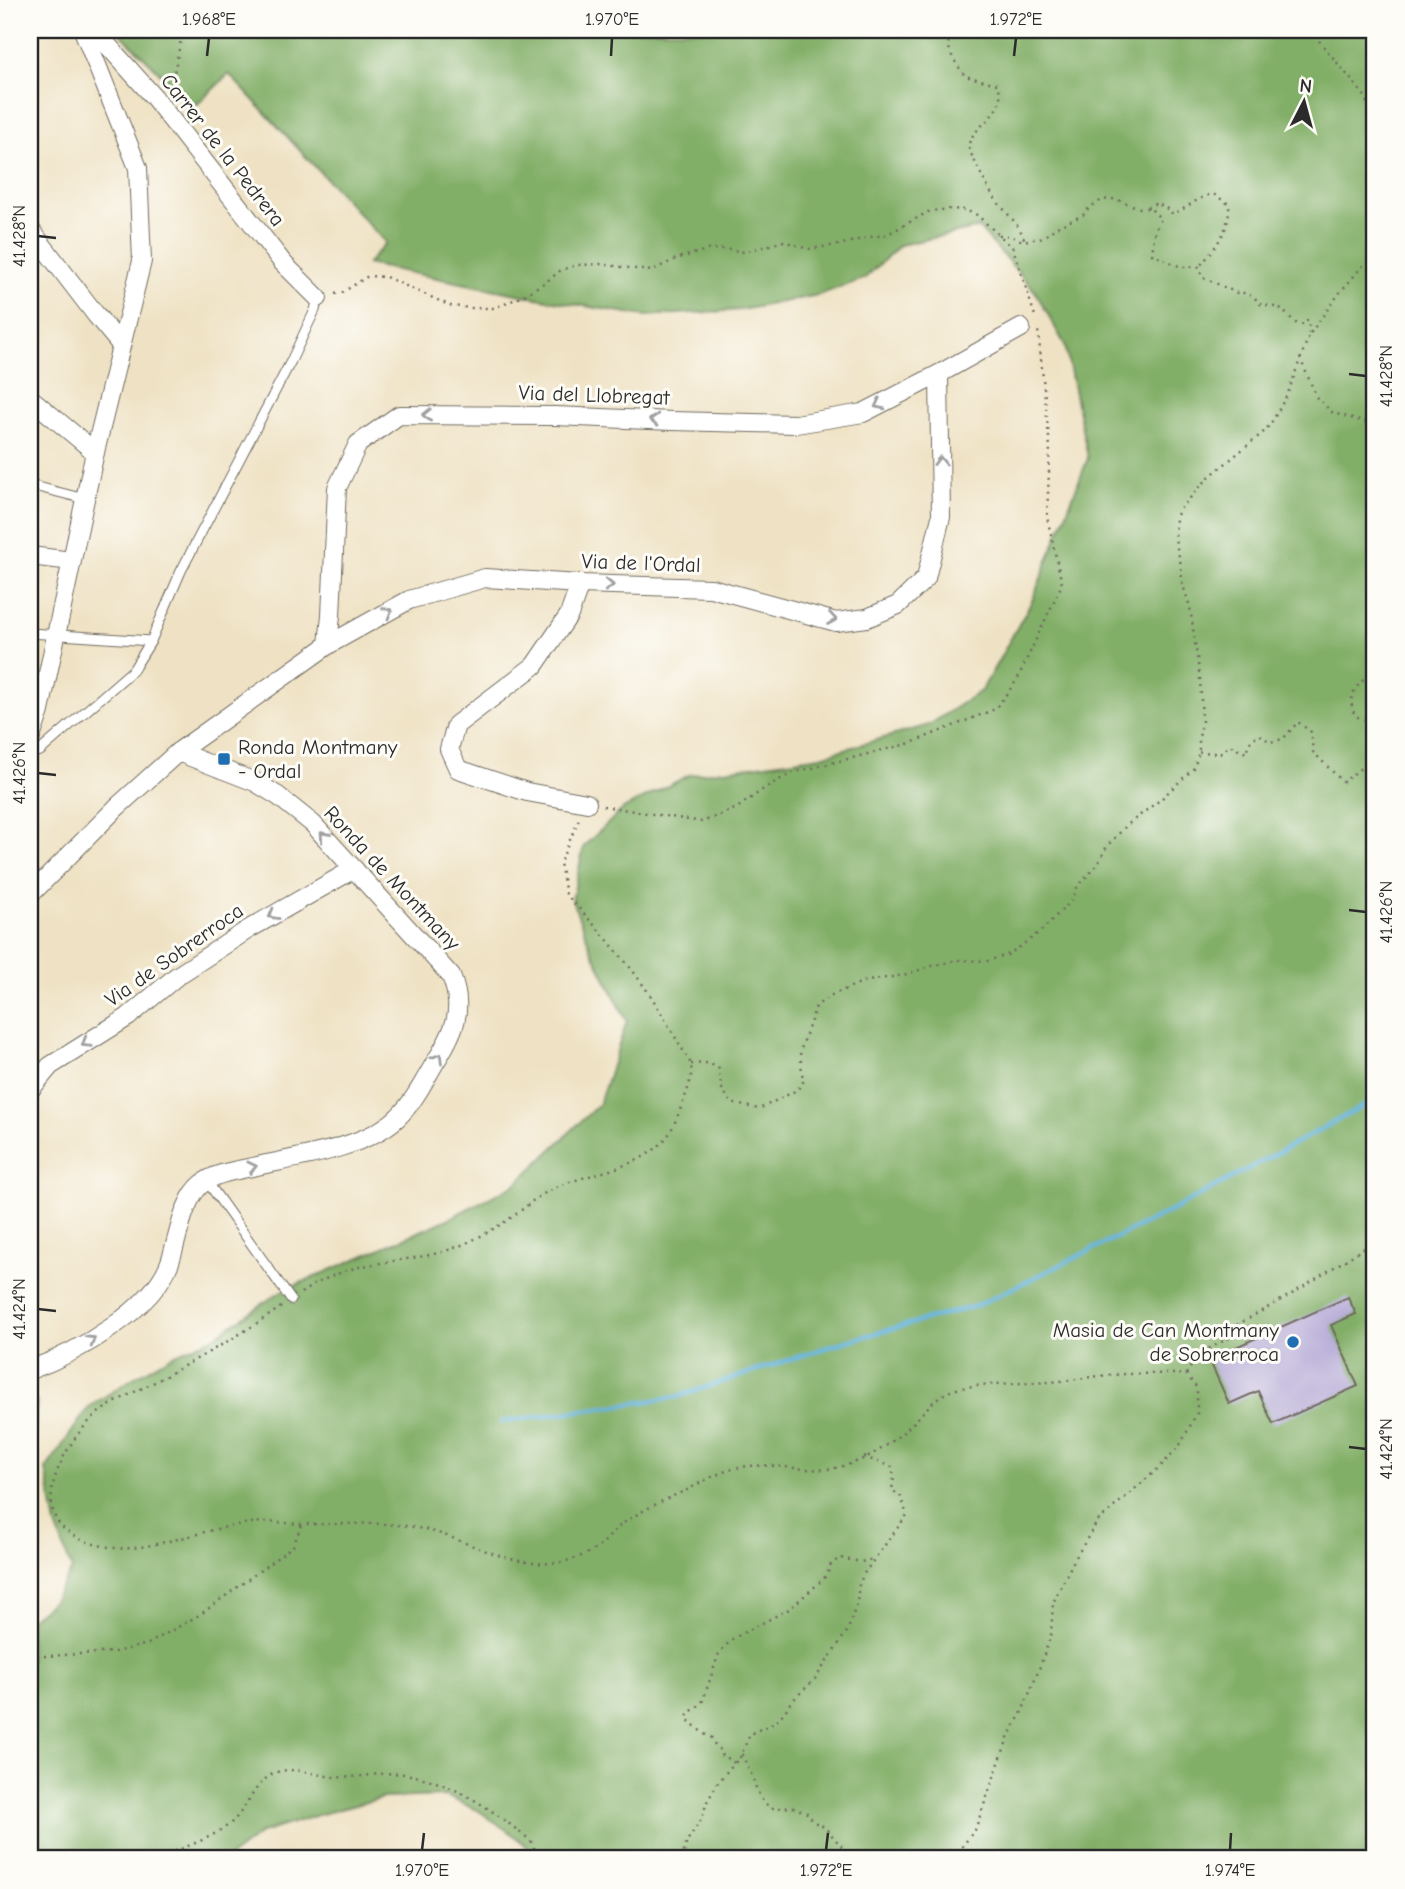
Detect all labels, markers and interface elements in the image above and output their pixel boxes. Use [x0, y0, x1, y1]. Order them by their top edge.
text: 1.968°E [182, 9, 236, 30]
text: 1.970°E [585, 9, 639, 30]
text: 1.972°E [990, 9, 1042, 30]
north arrow [1268, 66, 1338, 136]
street label: Carrer de la Pedrera [156, 69, 290, 231]
text: N [1298, 75, 1313, 98]
text: 41.428°N [9, 205, 30, 267]
text: 41.428°N [1376, 345, 1397, 407]
street label: Via del Llobregat [518, 380, 671, 410]
one-way arrow [873, 397, 886, 410]
one-way arrow [421, 407, 431, 423]
one-way arrow [648, 413, 659, 428]
one-way arrow [932, 455, 948, 466]
street label: Via de l'Ordal [581, 549, 701, 577]
one-way arrow [603, 577, 614, 592]
one-way arrow [380, 607, 393, 620]
one-way arrow [826, 611, 838, 626]
place label: Ronda Montmany - Ordal [238, 735, 398, 783]
text: 41.426°N [9, 742, 30, 804]
marker: Ronda Montmany - Ordal [216, 751, 232, 767]
street label: Ronda de Montmany [319, 801, 465, 955]
one-way arrow [320, 831, 332, 844]
text: 41.426°N [1376, 881, 1397, 943]
street label: Via de Sobrerroca [100, 898, 248, 1012]
one-way arrow [268, 907, 281, 920]
one-way arrow [81, 1035, 94, 1048]
one-way arrow [430, 1053, 443, 1066]
one-way arrow [246, 1161, 258, 1176]
text: 41.424°N [9, 1278, 30, 1340]
place label: Masia de Can Montmany de Sobrerroca [1053, 1318, 1280, 1366]
marker: Masia de Can Montmany de Sobrerroca [1285, 1334, 1301, 1350]
one-way arrow [83, 1335, 96, 1348]
text: 41.424°N [1376, 1418, 1397, 1480]
text: 1.970°E [395, 1860, 449, 1881]
text: 1.972°E [800, 1860, 852, 1881]
text: 1.974°E [1205, 1860, 1255, 1881]

